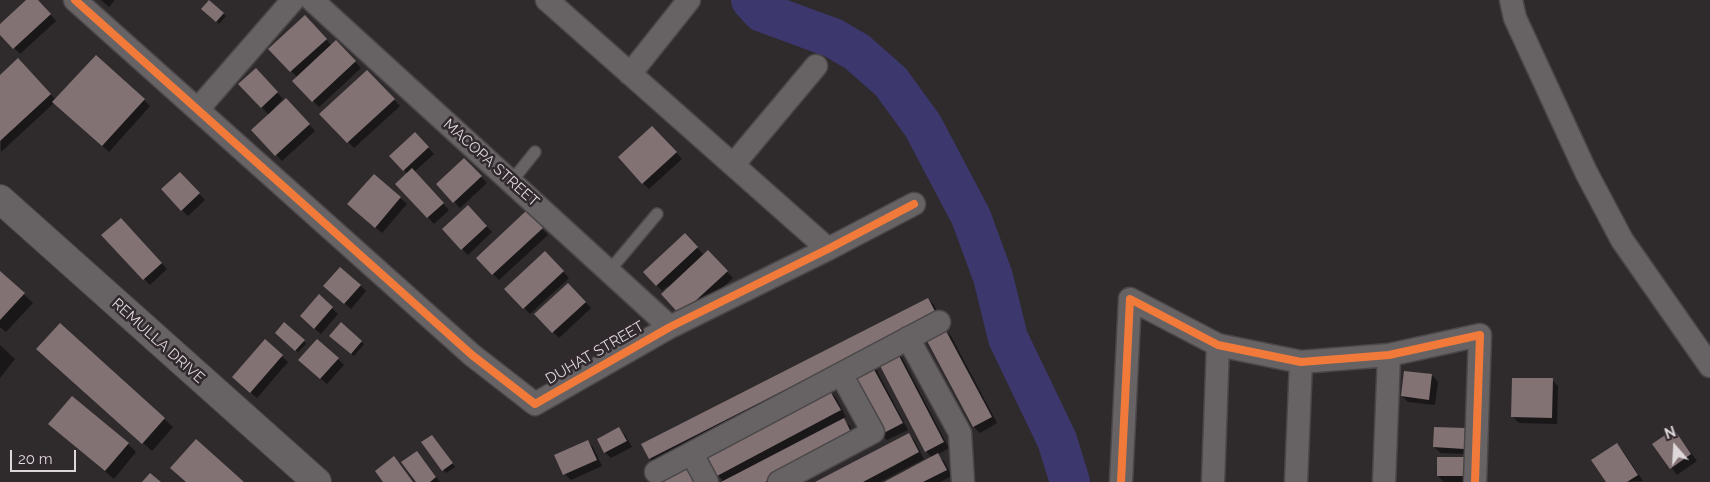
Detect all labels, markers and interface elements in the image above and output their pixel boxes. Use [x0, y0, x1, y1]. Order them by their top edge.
street label: MACOPA STREET [440, 115, 542, 211]
street label: REMULLA DRIVE [108, 295, 208, 387]
street label: DUHAT STREET [543, 318, 647, 388]
north arrow [1650, 422, 1700, 472]
text: N [1662, 424, 1678, 442]
scale bar [12, 440, 79, 472]
text: 20 m [18, 450, 53, 468]

